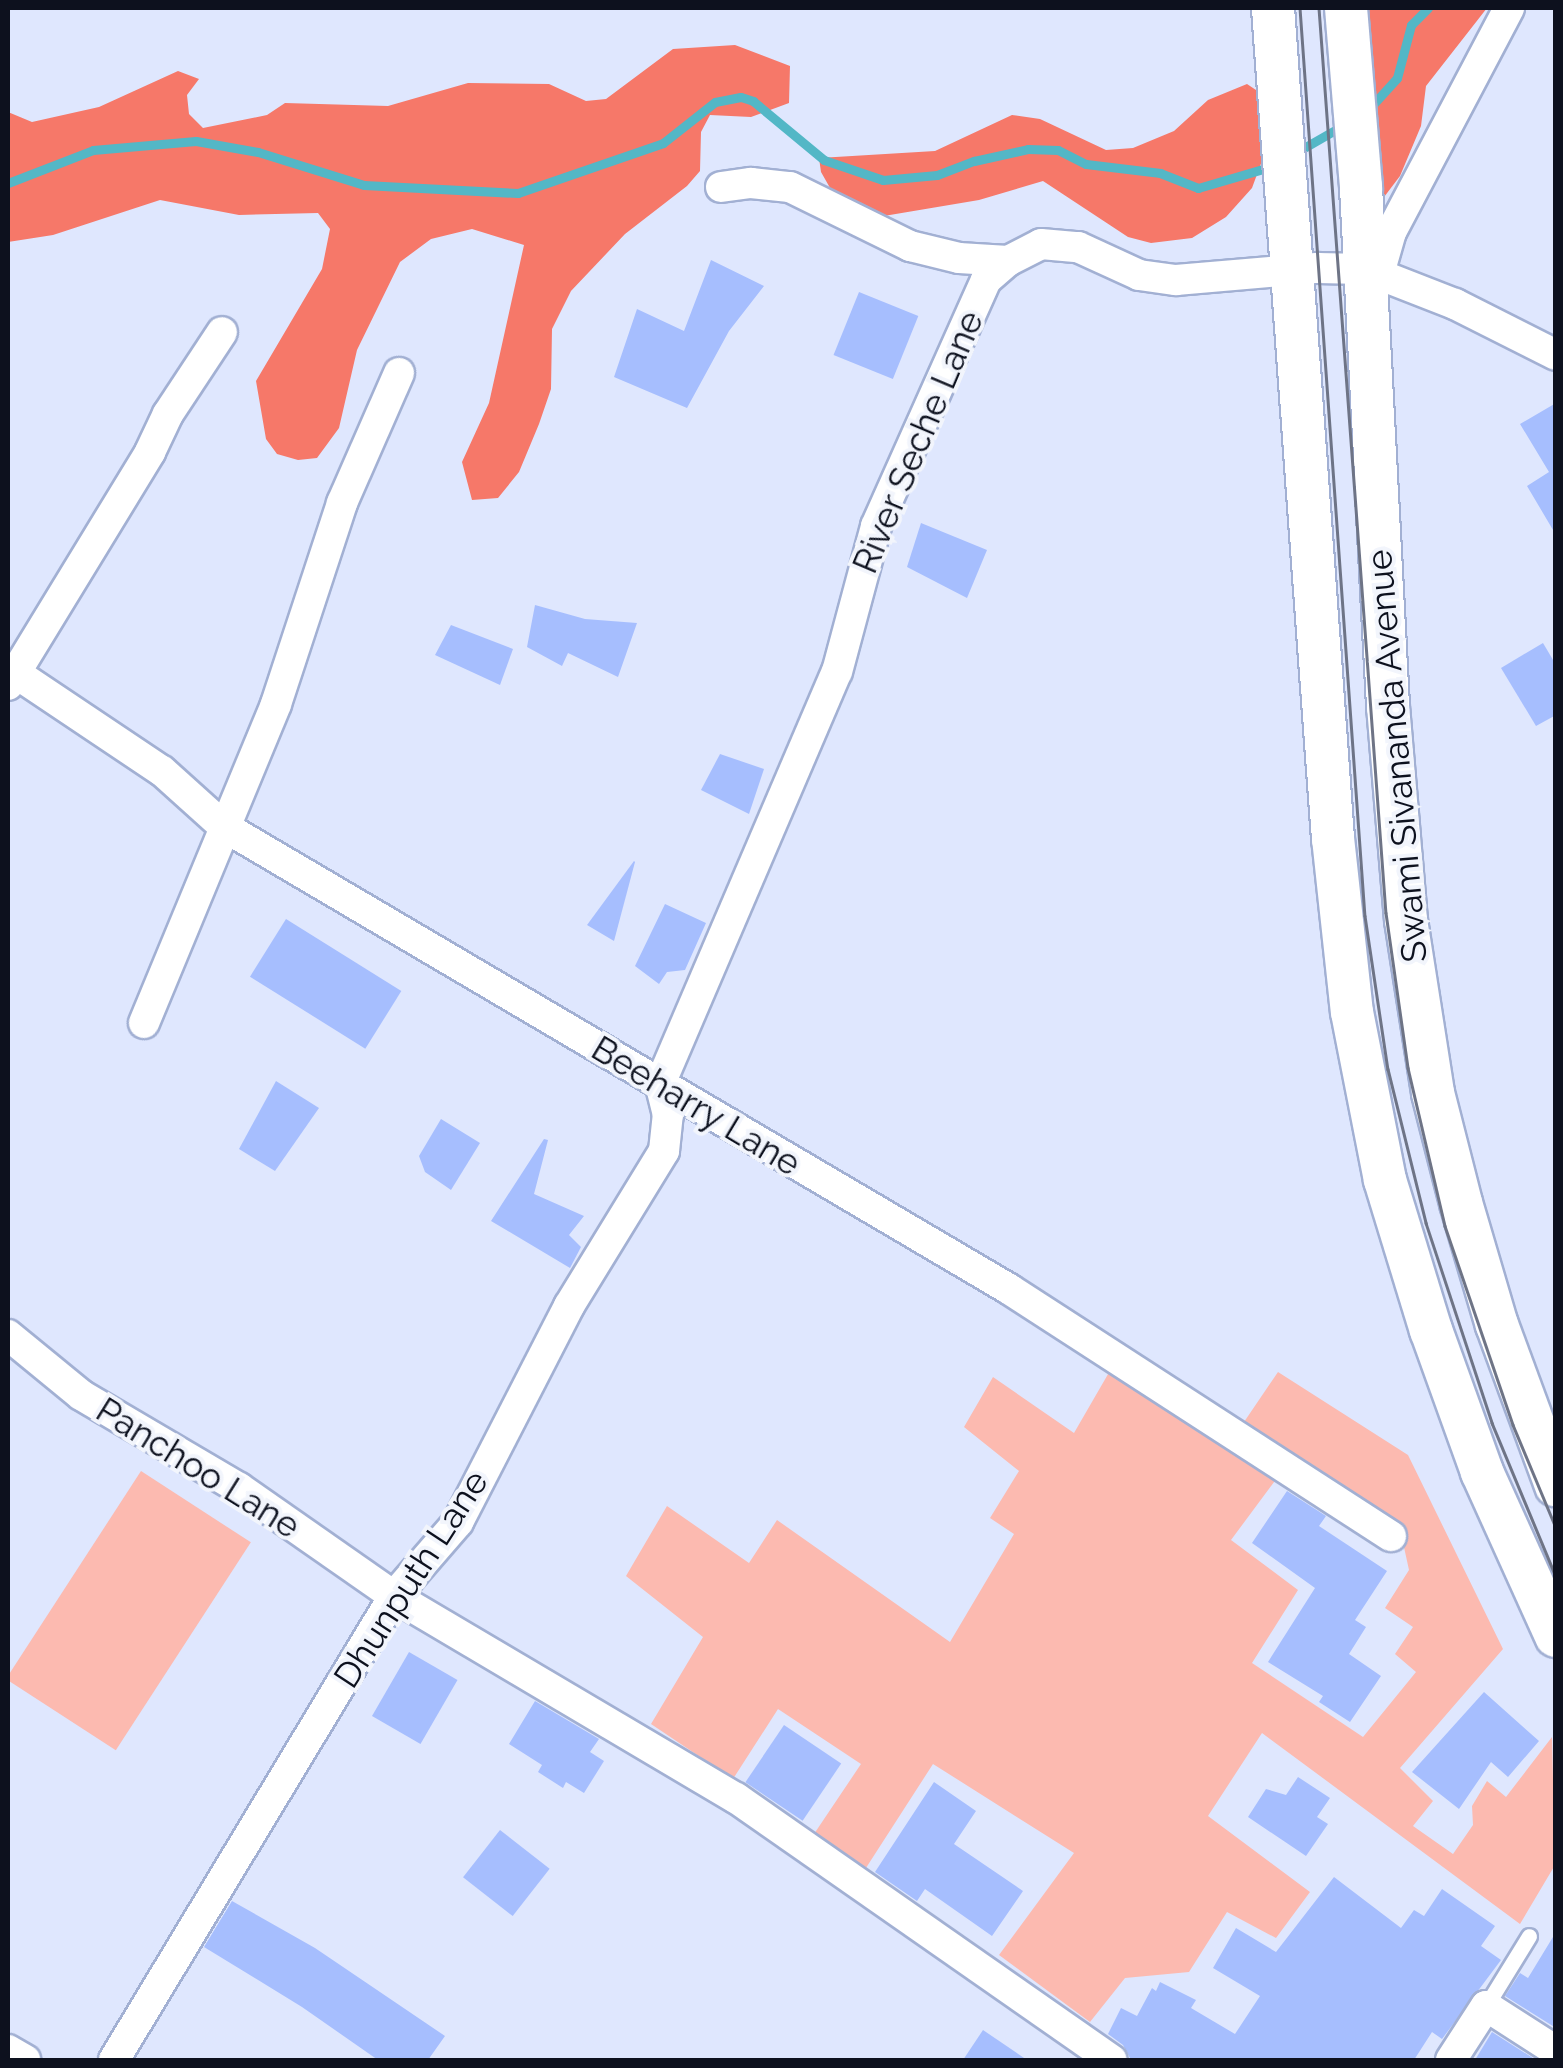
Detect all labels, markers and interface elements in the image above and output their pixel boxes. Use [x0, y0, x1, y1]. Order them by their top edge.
street label: River Seche Lane [844, 304, 992, 580]
street label: Swami Sivananda Avenue [1358, 547, 1436, 965]
street label: Beeharry Lane [584, 1027, 808, 1185]
street label: Panchoo Lane [89, 1389, 307, 1547]
street label: Dhunputh Lane [325, 1463, 497, 1695]

